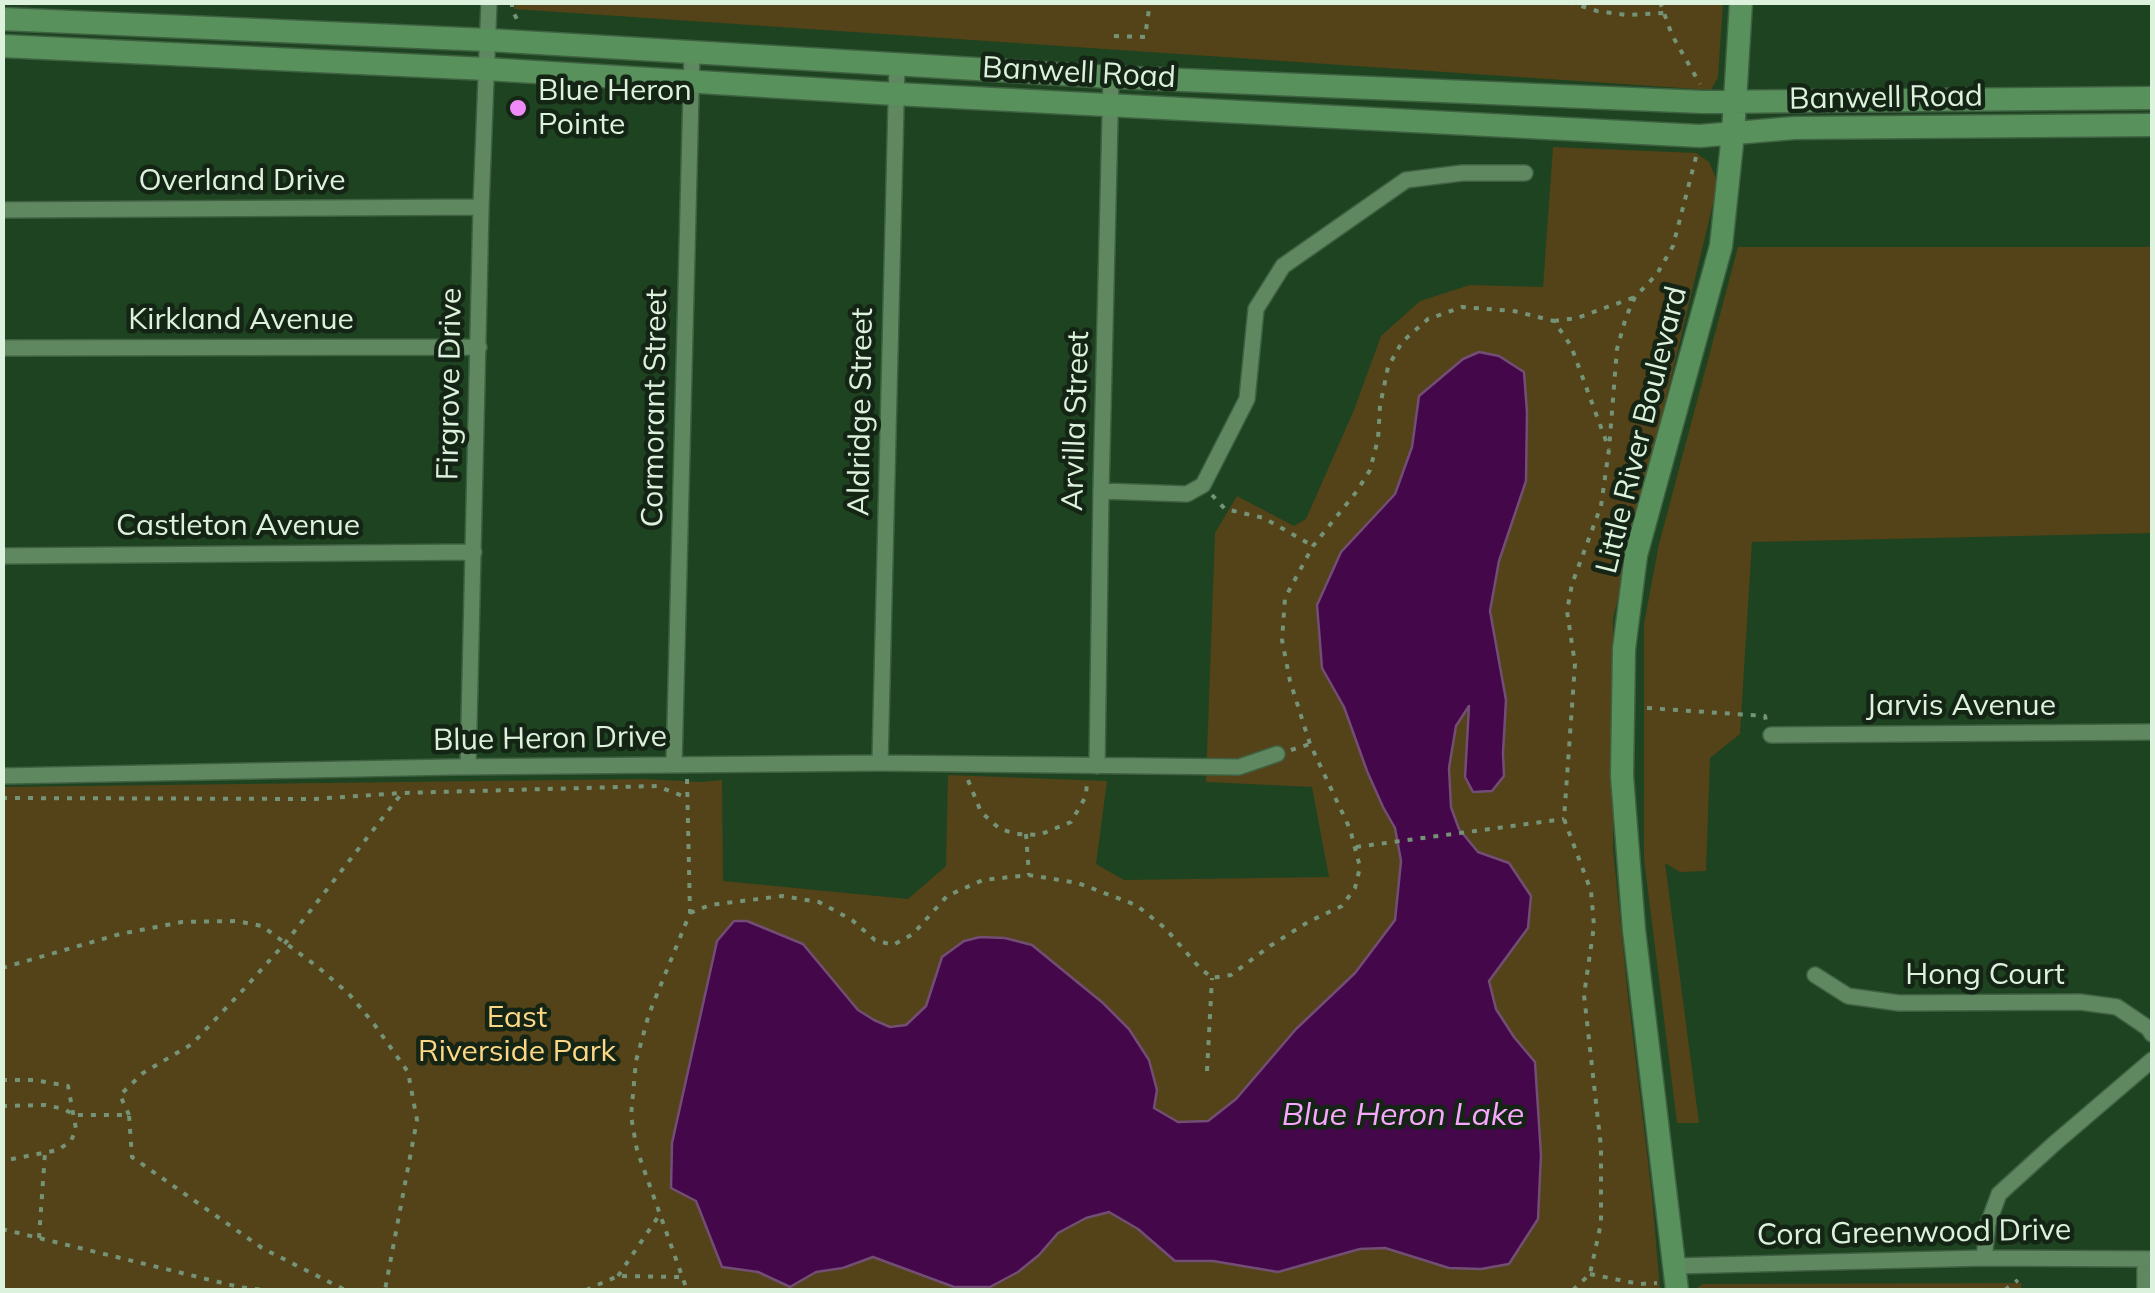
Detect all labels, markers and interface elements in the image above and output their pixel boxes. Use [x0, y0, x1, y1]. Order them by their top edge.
street label: Banwell Road [981, 50, 1177, 96]
place label: Blue Heron Pointe [538, 73, 692, 144]
street label: Banwell Road [1789, 78, 1983, 118]
marker: Blue Heron Pointe [507, 97, 529, 119]
street label: Overland Drive [138, 163, 346, 199]
street label: Little River Boulevard [1589, 283, 1695, 577]
street label: Firgrove Drive [430, 287, 470, 481]
street label: Cormorant Street [635, 288, 675, 528]
street label: Kirkland Avenue [128, 302, 354, 338]
street label: Aldridge Street [841, 307, 881, 517]
street label: Arvilla Street [1055, 330, 1097, 512]
street label: Castleton Avenue [116, 508, 360, 544]
street label: Jarvis Avenue [1866, 688, 2056, 724]
street label: Blue Heron Drive [433, 719, 667, 759]
street label: Hong Court [1905, 957, 2065, 993]
park label: East Riverside Park [418, 1000, 616, 1070]
water label: Blue Heron Lake [1282, 1096, 1524, 1134]
street label: Cora Greenwood Drive [1757, 1212, 2071, 1254]

